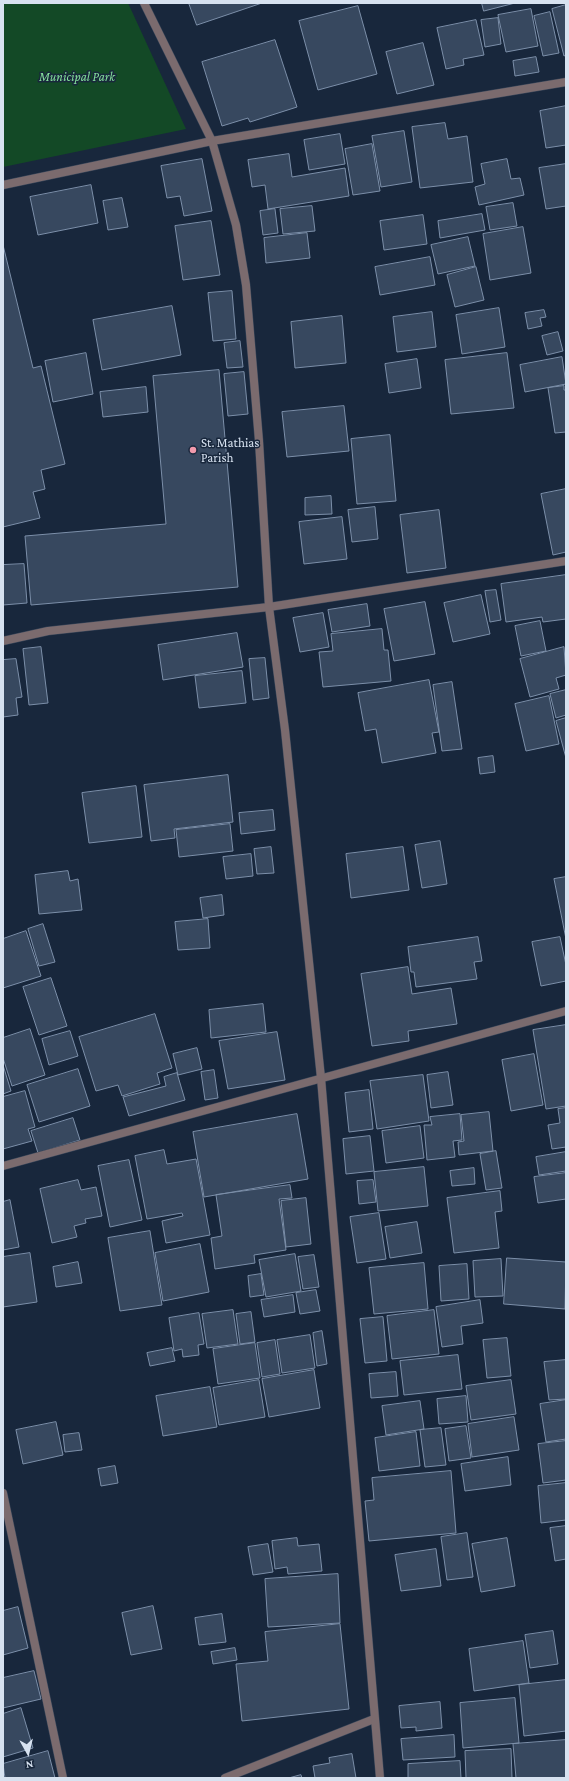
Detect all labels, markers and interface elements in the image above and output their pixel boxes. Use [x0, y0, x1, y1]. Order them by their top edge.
park label: Municipal Park [39, 69, 115, 85]
place label: St. Mathias Parish [201, 435, 259, 466]
marker: St. Mathias Parish [188, 445, 198, 455]
north arrow [8, 1733, 48, 1773]
text: N [25, 1758, 34, 1771]

